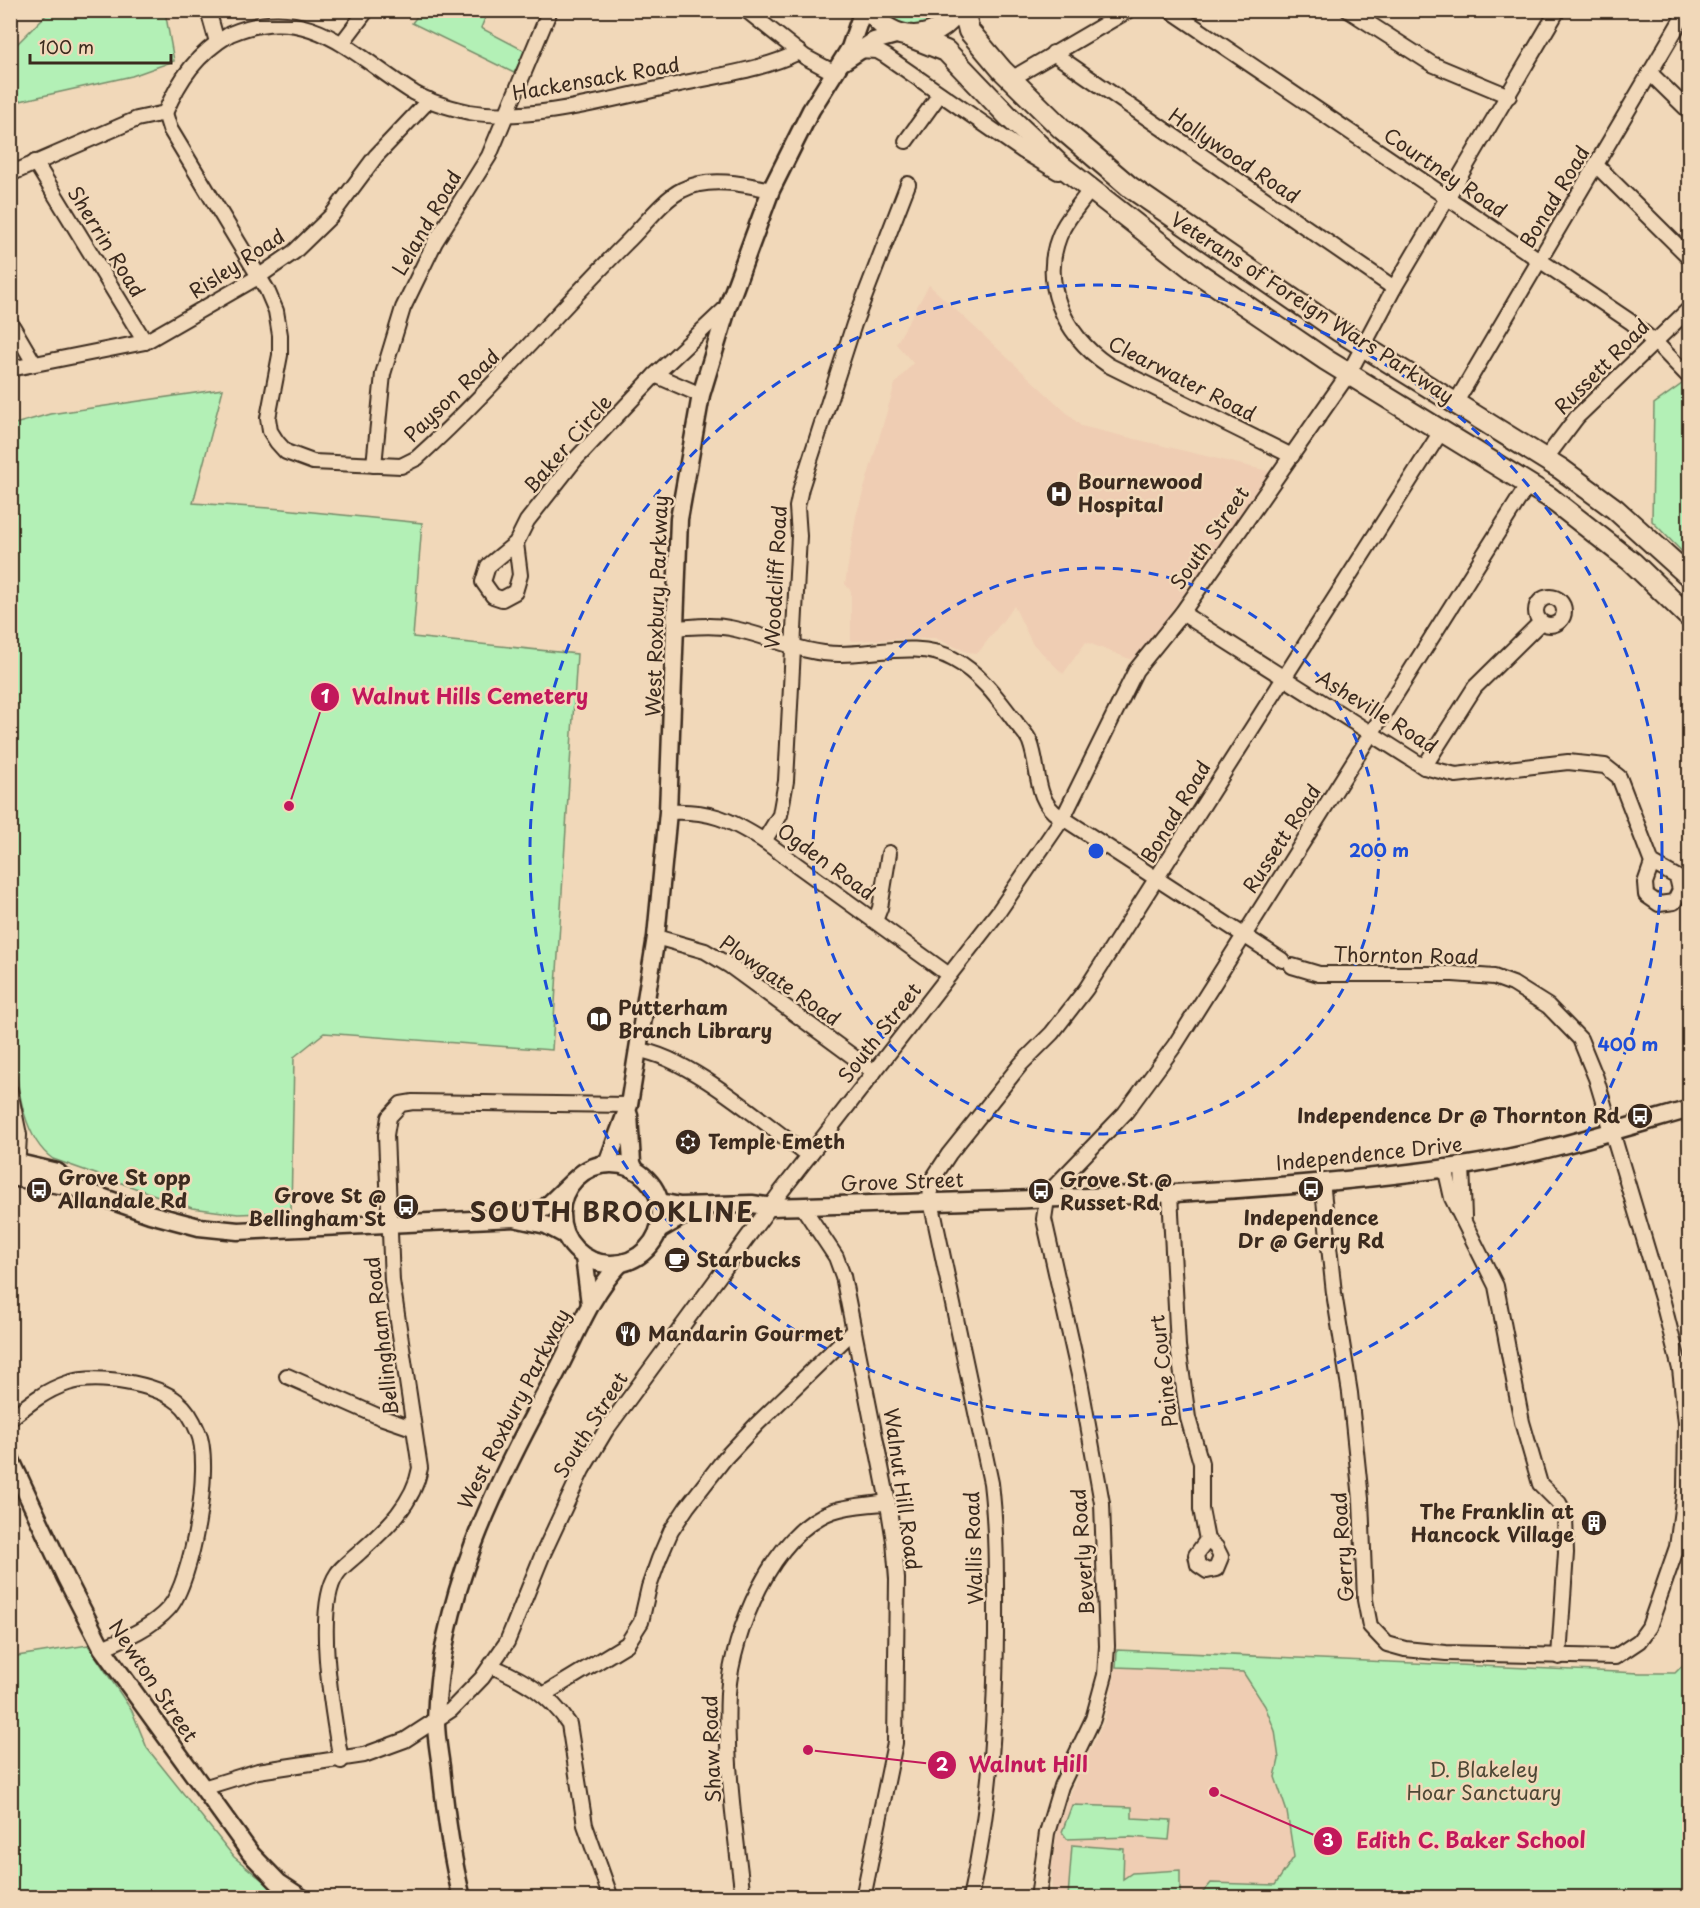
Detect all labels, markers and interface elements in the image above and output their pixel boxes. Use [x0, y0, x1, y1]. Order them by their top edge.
scale bar [30, 27, 171, 65]
text: 100 m [39, 33, 94, 60]
street label: Hackensack Road [510, 49, 682, 108]
street label: Hollywood Road [1163, 100, 1306, 210]
street label: Courtney Road [1378, 120, 1513, 225]
street label: Bonad Road [1512, 140, 1597, 253]
street label: Leland Road [384, 164, 468, 281]
street label: Sherrin Road [61, 180, 153, 303]
street label: Veterans of Foreign Wars Parkway [1165, 204, 1460, 410]
street label: Risley Road [183, 221, 290, 305]
street label: Russett Road [1547, 312, 1656, 421]
street label: Clearwater Road [1103, 328, 1262, 428]
street label: Payson Road [397, 342, 506, 449]
street label: Baker Circle [516, 387, 619, 499]
place label: Bournewood Hospital [1078, 466, 1203, 519]
hospital icon: Bournewood Hospital [1044, 479, 1074, 509]
street label: South Street [1162, 480, 1256, 595]
street label: West Roxbury Parkway [637, 495, 675, 717]
street label: Woodcliff Road [756, 504, 794, 650]
street label: Asheville Road [1311, 662, 1444, 760]
callout: Walnut Hills Cemetery [310, 677, 601, 716]
text: Walnut Hills Cemetery [352, 679, 588, 711]
text: 1 [321, 682, 330, 709]
street label: Bonad Road [1133, 755, 1218, 868]
street label: Russett Road [1235, 778, 1328, 899]
street label: Ogden Road [771, 815, 882, 907]
text: 200 m [1349, 836, 1409, 863]
centre of rings [1086, 841, 1106, 861]
street label: Plowgate Road [714, 927, 847, 1033]
street label: Thornton Road [1333, 939, 1479, 971]
street label: South Street [830, 976, 928, 1089]
place label: Putterham Branch Library [618, 992, 772, 1045]
library icon: Putterham Branch Library [584, 1004, 614, 1034]
text: 400 m [1598, 1030, 1658, 1057]
place label: Independence Dr @ Thornton Rd [1297, 1100, 1621, 1130]
bus stop icon: Independence Dr @ Thornton Rd [1625, 1101, 1655, 1131]
place label: Temple Emeth [708, 1126, 845, 1156]
synagogue icon: Temple Emeth [673, 1127, 703, 1157]
street label: Independence Drive [1274, 1128, 1464, 1178]
place label: Grove St opp Allandale Rd [57, 1162, 191, 1215]
street label: Grove Street [840, 1164, 964, 1198]
place label: Grove St @ Russet Rd [1060, 1164, 1172, 1217]
bus stop icon: Independence Dr @ Gerry Rd [1296, 1174, 1326, 1204]
bus stop icon: Grove St opp Allandale Rd [24, 1175, 54, 1205]
bus stop icon: Grove St @ Russet Rd [1026, 1176, 1056, 1206]
place label: Grove St @ Bellingham St [248, 1180, 386, 1233]
bus stop icon: Grove St @ Bellingham St [391, 1192, 421, 1222]
district label: SOUTH BROOKLINE [470, 1192, 754, 1231]
place label: Independence Dr @ Gerry Rd [1238, 1202, 1385, 1255]
place label: Starbucks [696, 1244, 801, 1274]
cafe icon: Starbucks [662, 1245, 692, 1275]
street label: Bellingham Road [356, 1255, 406, 1417]
street label: West Roxbury Parkway [449, 1303, 577, 1514]
street label: Paine Court [1141, 1313, 1185, 1429]
place label: Mandarin Gourmet [648, 1318, 844, 1348]
restaurant icon: Mandarin Gourmet [613, 1319, 643, 1349]
street label: South Street [546, 1366, 635, 1483]
street label: Walnut Hill Road [877, 1406, 929, 1572]
street label: Beverly Road [1063, 1488, 1101, 1617]
street label: Wallis Road [956, 1491, 990, 1605]
street label: Gerry Road [1323, 1491, 1361, 1603]
place label: The Franklin at Hancock Village [1410, 1496, 1574, 1549]
building icon: The Franklin at Hancock Village [1579, 1508, 1609, 1538]
street label: Newton Street [102, 1613, 206, 1748]
street label: Shaw Road [694, 1695, 728, 1803]
callout: Walnut Hill [927, 1745, 1100, 1784]
text: Walnut Hill [968, 1747, 1088, 1779]
text: 2 [936, 1750, 949, 1777]
park label: D. Blakeley Hoar Sanctuary [1406, 1754, 1562, 1807]
callout: Edith C. Baker School [1313, 1822, 1599, 1861]
text: Edith C. Baker School [1356, 1823, 1586, 1855]
text: 3 [1322, 1826, 1334, 1853]

